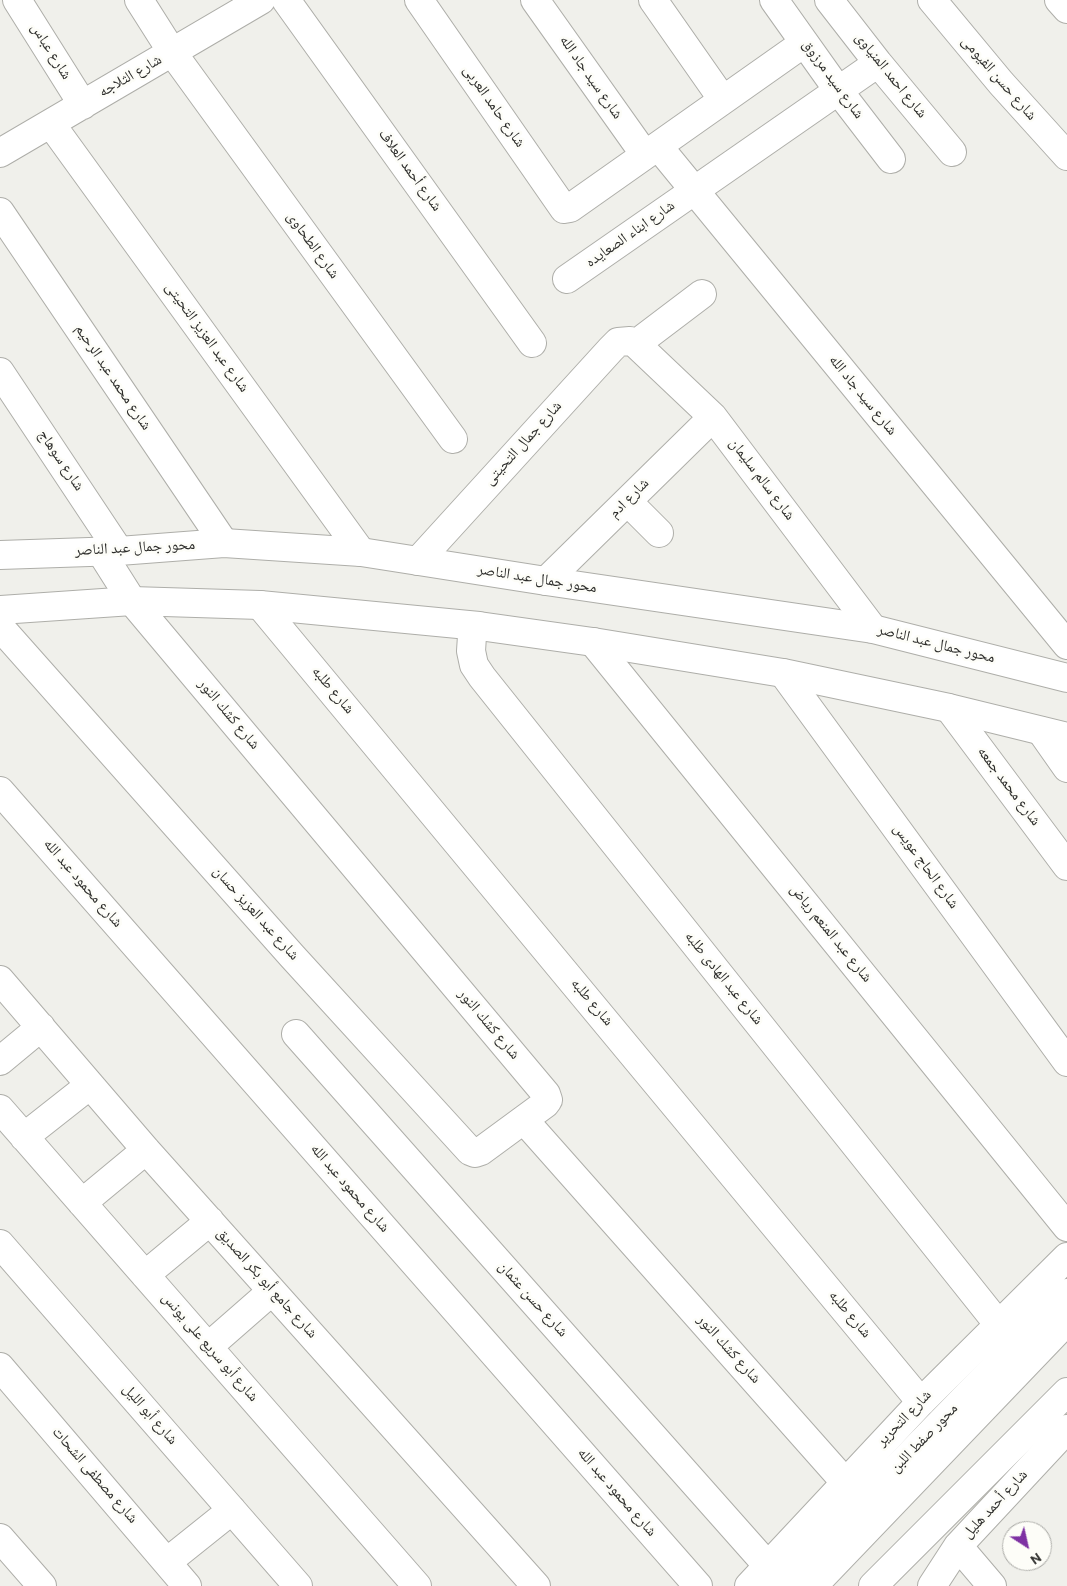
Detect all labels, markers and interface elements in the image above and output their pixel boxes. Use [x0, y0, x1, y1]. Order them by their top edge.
street label: شارع عباس [26, 21, 74, 83]
street label: شارع احمد المنياوى [850, 30, 930, 122]
street label: شارع سيد جاد الله [554, 33, 626, 123]
street label: شارع حسن الفيومى [956, 33, 1040, 125]
street label: شارع سيد مرزوق [797, 37, 867, 123]
street label: شارع الثلاجه [96, 52, 166, 102]
street label: شارع حامد العربى [458, 62, 528, 152]
street label: شارع أحمد العلاف [373, 127, 445, 215]
street label: شارع ابناء الصعايده [583, 198, 679, 272]
street label: شارع الطحاوى [282, 209, 342, 283]
street label: شارع عبد العزيز التحيتى [160, 279, 252, 397]
street label: شارع محمد عبد الرحيم [70, 322, 154, 434]
street label: شارع سيد جاد الله [824, 352, 900, 440]
street label: شارع جمال التحيتى [481, 398, 567, 490]
street label: شارع سوهاج [33, 427, 87, 495]
street label: شارع سالم سليمان [724, 435, 798, 525]
street label: شارع ادم [606, 475, 654, 523]
street label: محور جمال عبد الناصر [74, 537, 196, 561]
street label: محور جمال عبد الناصر [476, 562, 598, 598]
street label: محور جمال عبد الناصر [875, 622, 997, 668]
street label: شارع طلبه [307, 663, 357, 719]
street label: شارع كشك النور [193, 676, 263, 754]
street label: شارع محمد جمعه [972, 744, 1044, 830]
street label: شارع الحاج عويس [888, 821, 962, 913]
street label: شارع محمود عبد الله [39, 836, 125, 932]
street label: شارع عبد العزيز حسان [208, 863, 302, 965]
street label: شارع عبد المنعم رياض [785, 881, 875, 987]
street label: شارع عبد الهادى طلبه [680, 929, 766, 1029]
street label: شارع طلبه [566, 975, 616, 1031]
street label: شارع كشك النور [453, 986, 523, 1064]
street label: شارع محمود عبد الله [306, 1141, 392, 1237]
street label: شارع جامع أبو بكر الصديق [212, 1225, 320, 1343]
street label: شارع حسن عثمان [493, 1258, 571, 1342]
street label: شارع طلبه [824, 1287, 874, 1343]
street label: شارع أبو سريع على يونس [157, 1290, 261, 1406]
street label: شارع كشك النور [692, 1312, 764, 1388]
street label: شارع أبو الليل [118, 1381, 180, 1449]
street label: شارع التحرير [874, 1387, 936, 1451]
street label: محور صفط اللبن [887, 1401, 963, 1477]
street label: شارع مصطفى الشحات [47, 1424, 141, 1528]
street label: شارع محمود عبد الله [573, 1445, 659, 1541]
street label: شارع أحمد هليل [960, 1467, 1032, 1543]
north arrow [1002, 1521, 1052, 1571]
text: N [1026, 1548, 1044, 1568]

